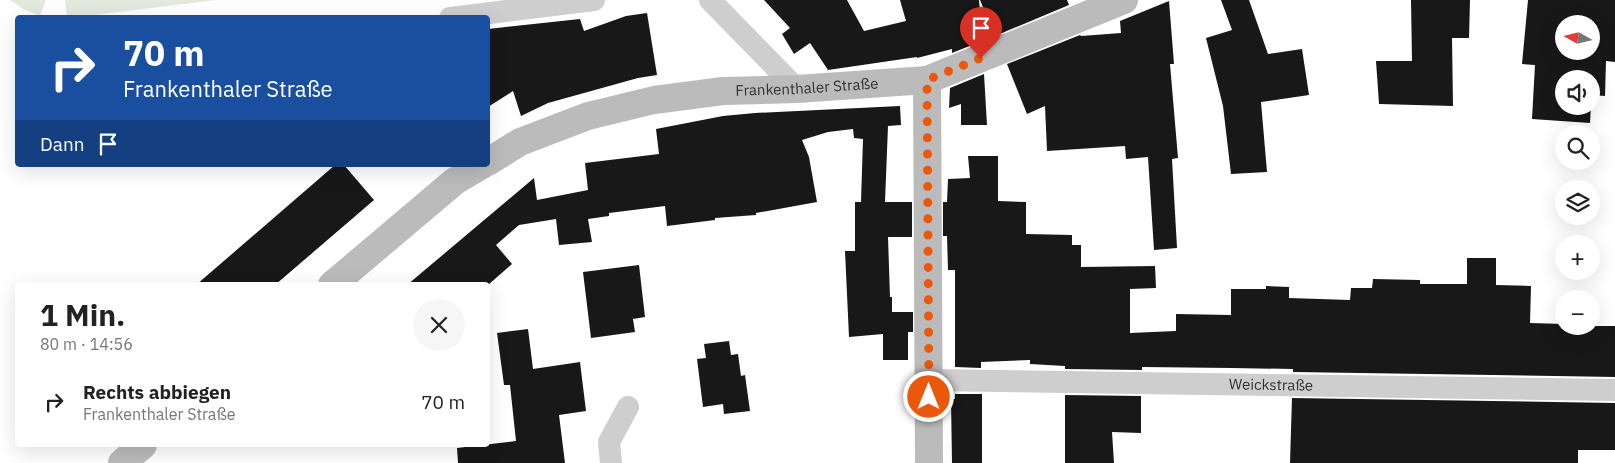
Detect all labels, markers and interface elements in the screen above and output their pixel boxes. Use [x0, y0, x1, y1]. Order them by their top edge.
pin [960, 7, 1002, 58]
icon: arrive [967, 14, 995, 42]
north arrow [1555, 15, 1600, 60]
map controls [1555, 15, 1600, 335]
text: 70 m [123, 30, 205, 76]
icon: right [40, 35, 105, 100]
button: sound [1555, 70, 1600, 115]
street label: Frankenthaler Straße [735, 73, 879, 100]
text: Frankenthaler Straße [123, 74, 333, 103]
button: search [1555, 125, 1600, 170]
icon: arrive [94, 130, 122, 158]
text: Dann [40, 132, 84, 156]
button: layers [1555, 180, 1600, 225]
button: + [1555, 235, 1600, 280]
button: − [1555, 290, 1600, 335]
text: 1 Min. [40, 295, 125, 334]
button: close [413, 299, 465, 351]
text: 80 m · 14:56 [40, 334, 133, 354]
position arrow [902, 370, 954, 422]
street label: Weickstraße [1229, 374, 1313, 395]
text: Rechts abbiegen [83, 380, 231, 404]
icon: right [40, 388, 68, 416]
text: 70 m [421, 390, 465, 414]
text: Frankenthaler Straße [83, 404, 235, 424]

